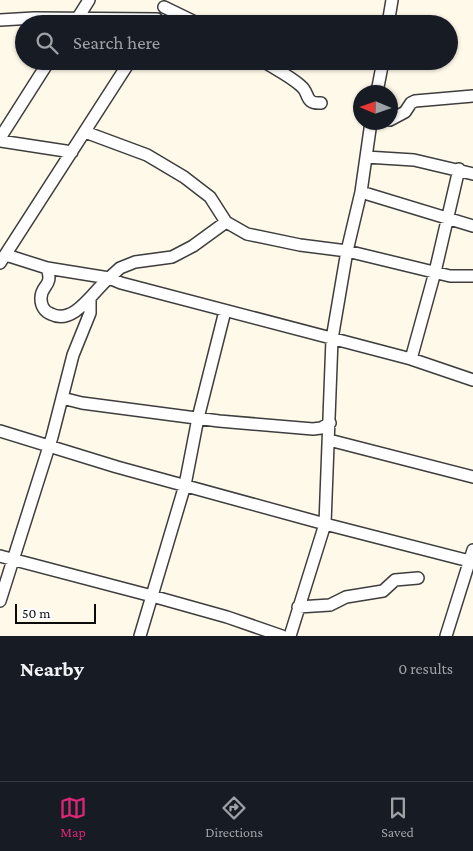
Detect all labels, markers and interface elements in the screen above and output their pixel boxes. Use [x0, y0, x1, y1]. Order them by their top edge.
search box [15, 15, 458, 70]
icon: search [33, 29, 61, 57]
text: Search here [73, 32, 160, 53]
north arrow [353, 85, 398, 130]
scale bar [15, 601, 96, 624]
text: 50 m [22, 605, 50, 621]
text: Nearby [20, 657, 84, 681]
text: 0 results [398, 660, 453, 677]
tab: Map [59, 794, 87, 840]
tab: Directions [205, 794, 263, 840]
tab: Saved [381, 794, 414, 840]

